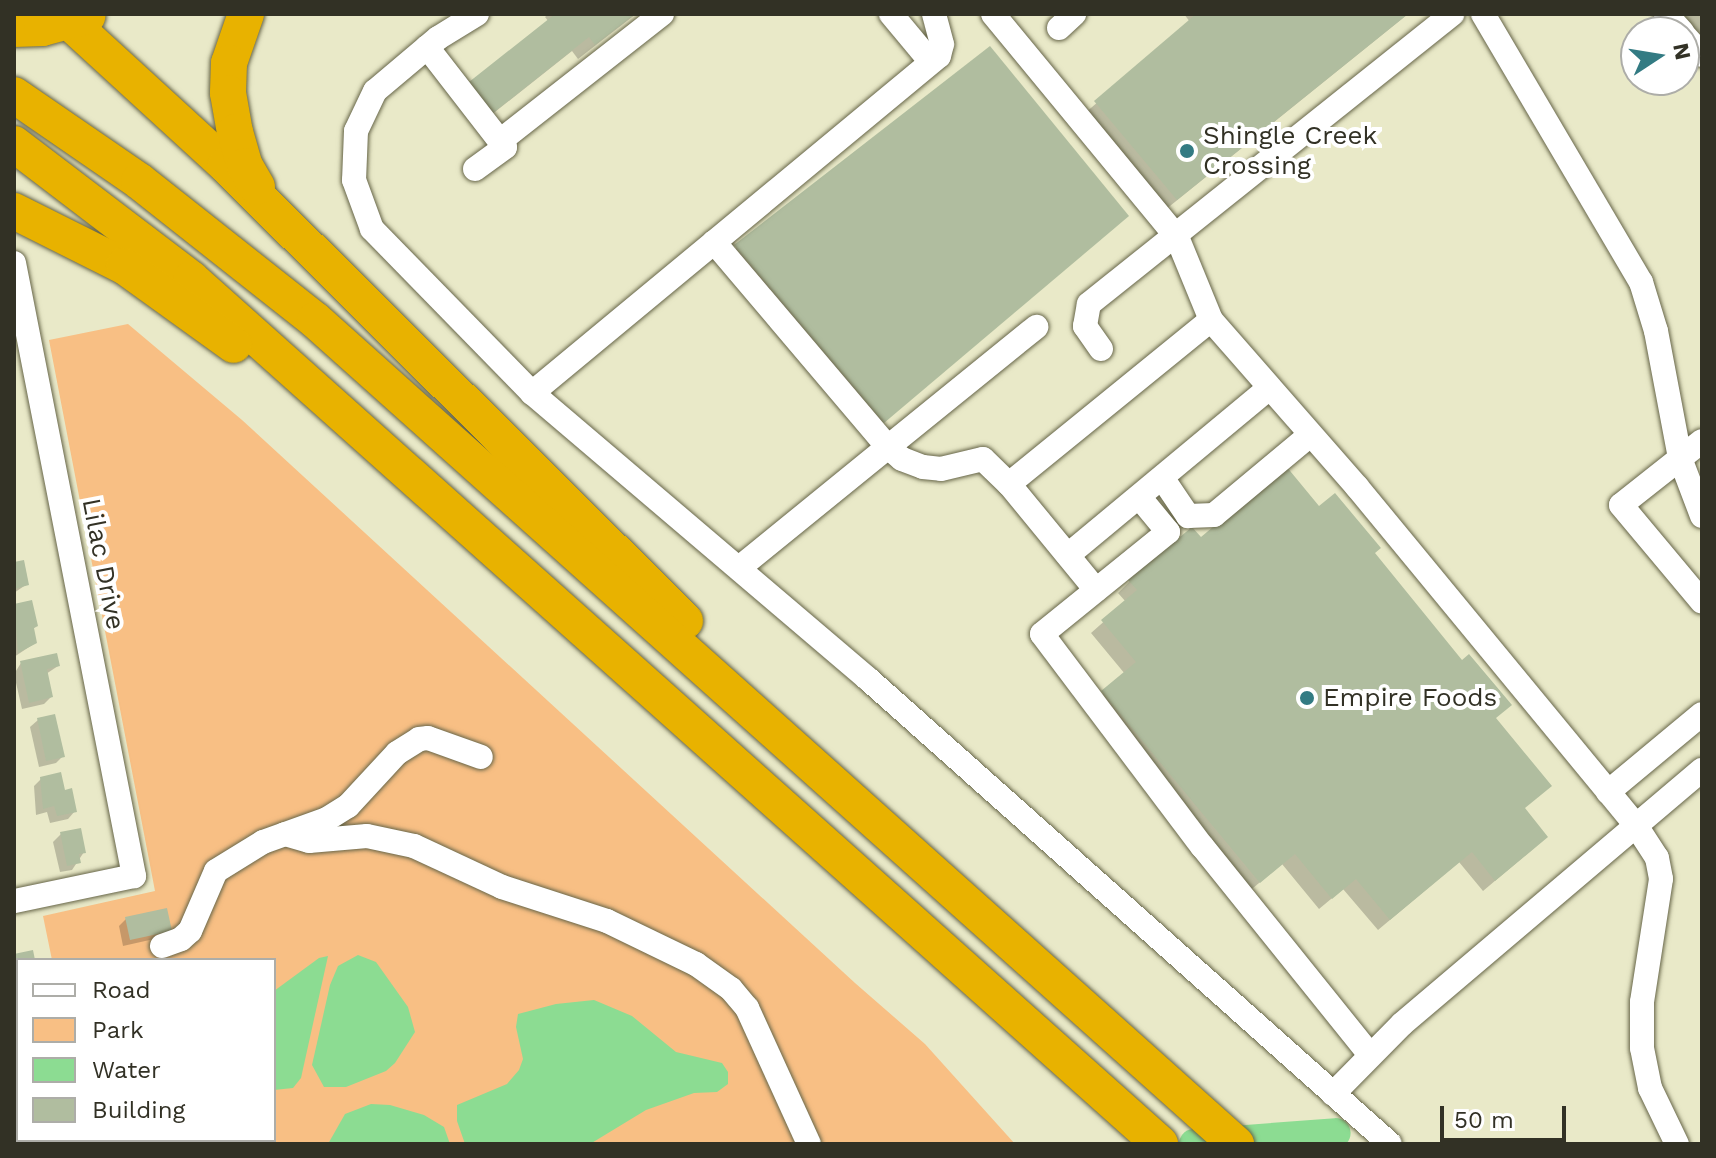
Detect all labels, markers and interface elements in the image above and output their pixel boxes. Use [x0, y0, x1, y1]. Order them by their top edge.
north arrow [1620, 16, 1700, 96]
text: N [1668, 41, 1696, 62]
place label: Shingle Creek Crossing [1203, 120, 1377, 182]
marker: Shingle Creek Crossing [1178, 142, 1196, 160]
street label: Lilac Drive [75, 496, 131, 632]
place label: Empire Foods [1323, 682, 1497, 714]
marker: Empire Foods [1298, 689, 1316, 707]
legend [16, 958, 276, 1142]
text: Road [92, 976, 151, 1004]
text: Park [92, 1016, 144, 1044]
text: Water [92, 1056, 161, 1084]
scale bar [1444, 1090, 1570, 1140]
text: Building [92, 1096, 185, 1124]
text: 50 m [1454, 1106, 1514, 1134]

